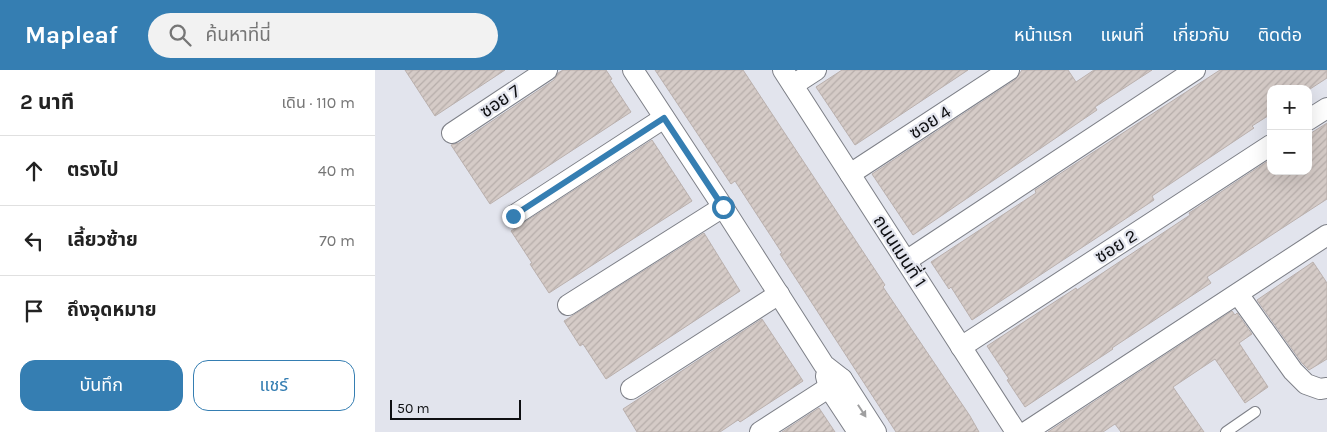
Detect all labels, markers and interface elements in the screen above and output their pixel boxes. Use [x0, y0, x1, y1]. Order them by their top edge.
search box [148, 13, 498, 58]
text: Mapleaf [25, 21, 118, 49]
icon: search [166, 21, 194, 49]
text: ค้นหาที่นี่ [206, 24, 271, 46]
text: หน้าแรก [1014, 24, 1072, 46]
text: แผนที่ [1100, 24, 1144, 46]
text: เกี่ยวกับ [1172, 24, 1230, 46]
text: ติดต่อ [1258, 24, 1302, 46]
street label: ซอย 7 [476, 79, 525, 122]
map controls [1267, 85, 1312, 175]
button: + [1267, 85, 1312, 130]
text: 2 นาที [20, 90, 74, 114]
text: เดิน · 110 m [281, 93, 355, 112]
street label: ซอย 4 [905, 100, 955, 144]
button: − [1267, 130, 1312, 175]
icon: ahead [20, 157, 48, 185]
text: ตรงไป [67, 159, 119, 181]
text: 40 m [318, 161, 355, 180]
route start [712, 196, 735, 219]
route end [502, 205, 525, 228]
street label: ถนนเมนที่ 1 [869, 210, 933, 291]
street label: ซอย 2 [1091, 224, 1141, 268]
icon: left [20, 227, 48, 255]
text: เลี้ยวซ้าย [67, 229, 138, 251]
text: 70 m [319, 231, 355, 250]
icon: arrive [20, 297, 48, 325]
text: ถึงจุดหมาย [67, 299, 157, 321]
button: บันทึก [20, 360, 183, 411]
button: แชร์ [193, 360, 355, 411]
scale bar [390, 397, 521, 420]
text: 50 m [397, 400, 430, 417]
one-way arrow [857, 404, 867, 417]

